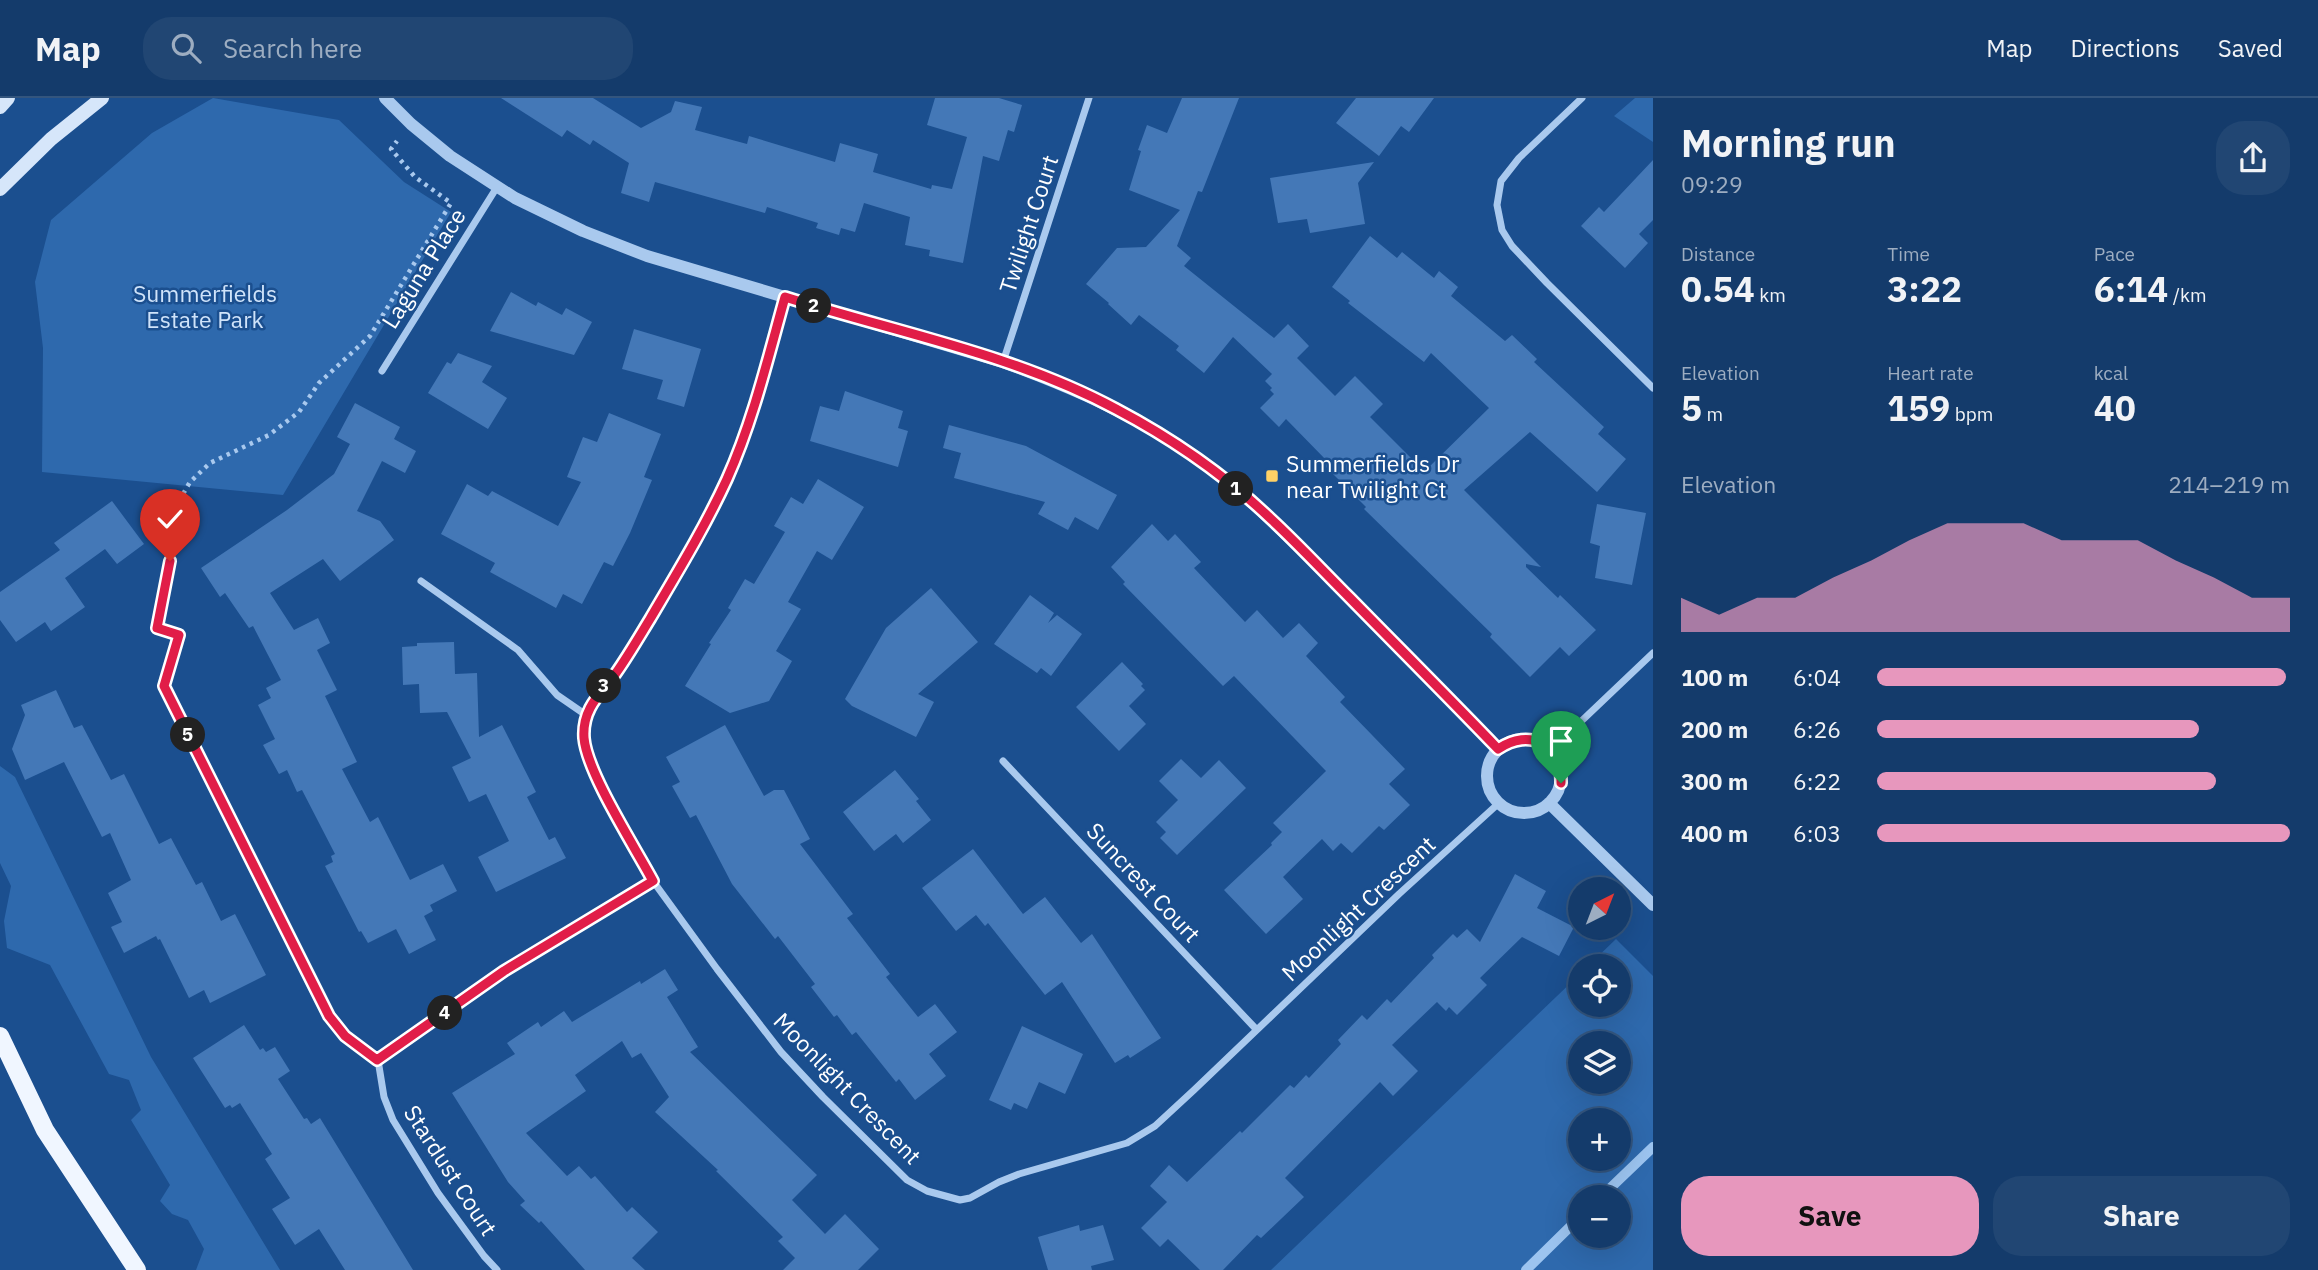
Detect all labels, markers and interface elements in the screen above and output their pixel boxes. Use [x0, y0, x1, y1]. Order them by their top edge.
search box [143, 17, 633, 80]
text: Map [35, 27, 101, 70]
icon: search [167, 29, 205, 67]
text: Search here [223, 31, 362, 65]
text: Map [1986, 32, 2032, 64]
text: Directions [2070, 32, 2180, 64]
text: Saved [2218, 32, 2283, 64]
text: Morning run [1681, 118, 1896, 167]
button: share [2216, 121, 2290, 195]
street label: Twilight Court [992, 151, 1064, 297]
text: 09:29 [1681, 169, 1743, 199]
street label: Laguna Place [374, 202, 472, 334]
text: Distance [1681, 242, 1755, 266]
text: Time [1887, 242, 1930, 266]
text: Pace [2094, 242, 2135, 266]
text: 0.54 [1681, 266, 1755, 312]
text: 3:22 [1887, 266, 1962, 312]
text: 6:14 [2094, 266, 2168, 312]
park label: Summerfields Estate Park [133, 278, 277, 334]
text: km [1755, 283, 1786, 307]
text: /km [2168, 283, 2207, 307]
pin: 2 [796, 288, 832, 324]
text: 2 [808, 293, 819, 317]
text: Elevation [1681, 361, 1760, 385]
text: Heart rate [1887, 361, 1974, 385]
text: kcal [2094, 361, 2128, 385]
text: 5 [1681, 385, 1702, 431]
text: 159 [1887, 385, 1950, 431]
text: 40 [2094, 385, 2136, 431]
text: m [1702, 402, 1723, 426]
text: bpm [1950, 402, 1993, 426]
place label: Summerfields Dr near Twilight Ct [1286, 448, 1460, 504]
marker: Summerfields Dr near Twilight Ct [1264, 468, 1280, 484]
text: Elevation [1681, 469, 1776, 499]
text: 214–219 m [2168, 469, 2290, 499]
pin: 1 [1218, 472, 1254, 506]
text: 1 [1230, 476, 1241, 500]
pin [140, 489, 200, 561]
icon: check [151, 500, 189, 538]
text: 100 m [1681, 662, 1748, 692]
text: 6:04 [1793, 662, 1841, 692]
pin: 3 [586, 668, 622, 704]
text: 3 [598, 673, 609, 697]
pin [1531, 711, 1591, 783]
text: 200 m [1681, 714, 1748, 744]
text: 6:26 [1793, 714, 1841, 744]
pin: 5 [170, 718, 206, 752]
text: 5 [182, 722, 193, 746]
icon: arrive [1542, 722, 1580, 760]
text: 300 m [1681, 766, 1748, 796]
text: 6:22 [1793, 766, 1841, 796]
street label: Suncrest Court [1081, 816, 1207, 948]
text: 400 m [1681, 818, 1748, 848]
text: 6:03 [1793, 818, 1841, 848]
street label: Moonlight Crescent [1275, 829, 1441, 987]
north arrow [1568, 877, 1631, 940]
map controls [1568, 877, 1631, 1248]
button: locate [1568, 954, 1631, 1017]
pin: 4 [428, 996, 462, 1030]
text: 4 [439, 1000, 450, 1024]
street label: Moonlight Crescent [768, 1006, 928, 1170]
button: layers [1568, 1031, 1631, 1094]
street label: Stardust Court [398, 1099, 504, 1241]
button: + [1568, 1108, 1631, 1171]
button: Save [1681, 1176, 1979, 1256]
button: Share [1993, 1176, 2290, 1256]
button: − [1568, 1185, 1631, 1248]

